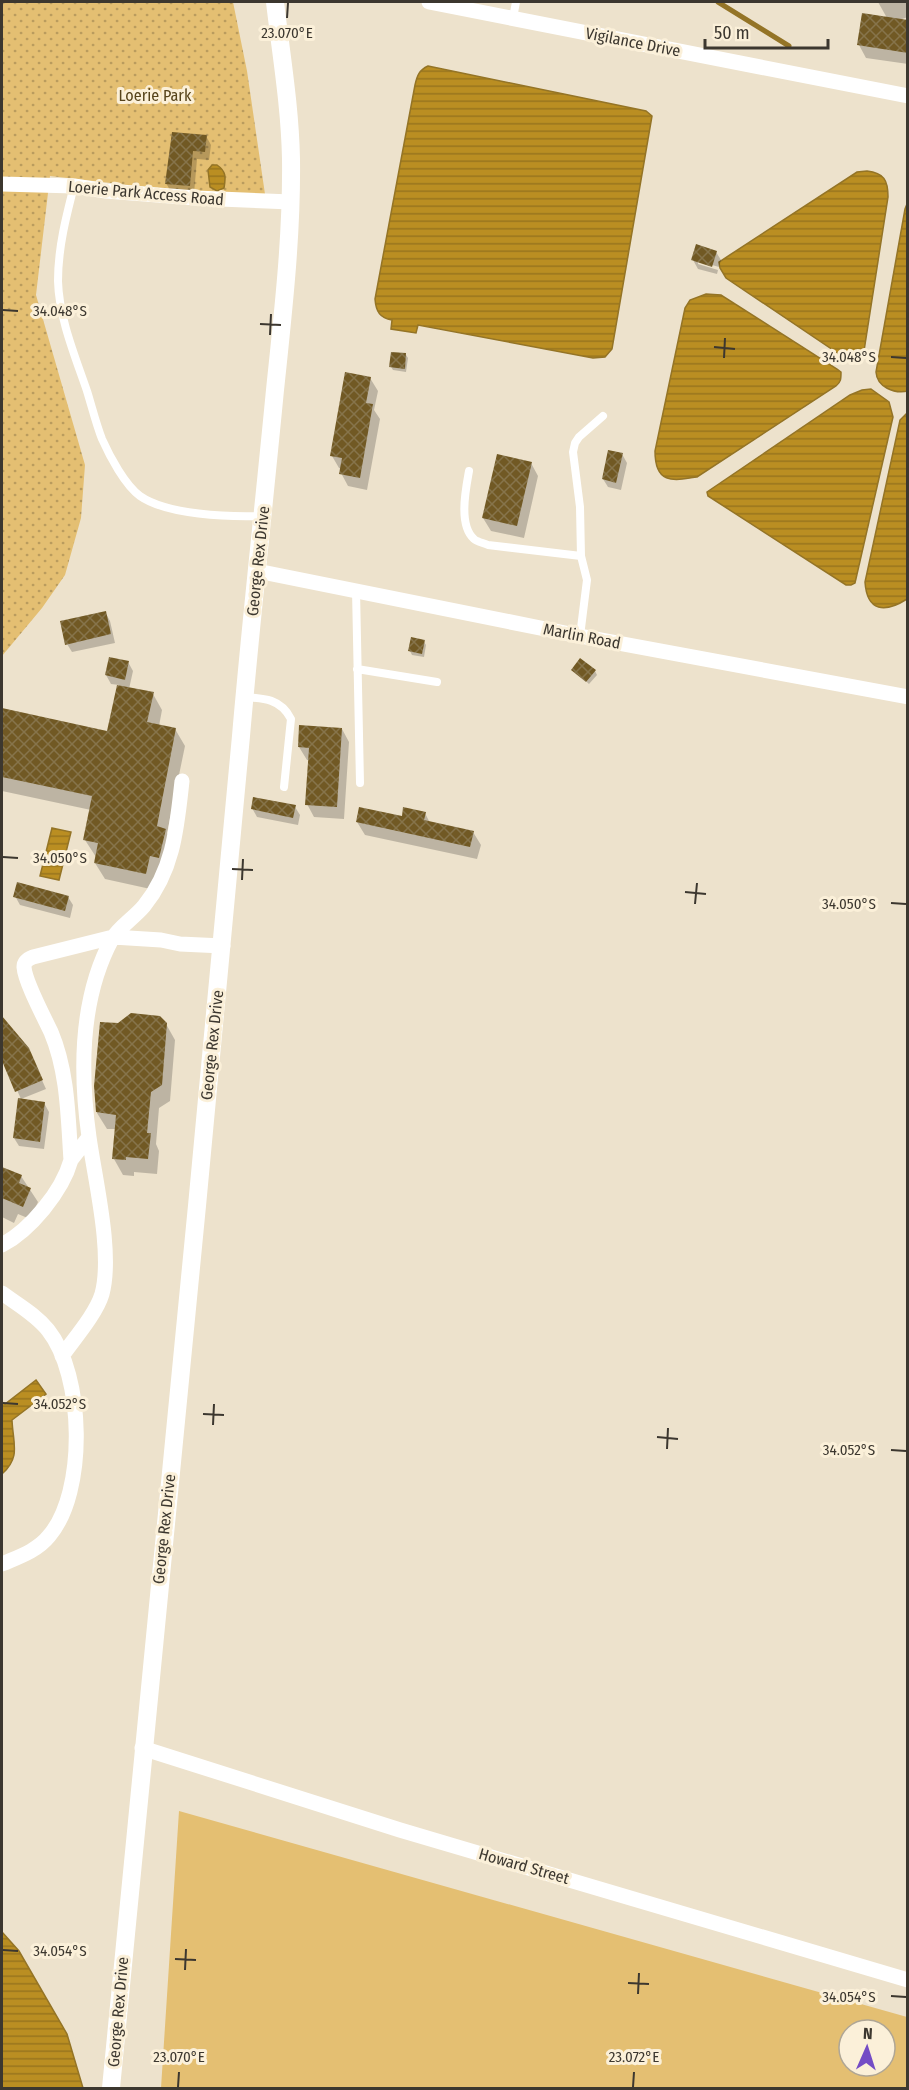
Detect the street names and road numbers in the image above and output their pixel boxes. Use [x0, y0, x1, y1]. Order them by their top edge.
street label: Vigilance Drive [584, 23, 682, 61]
street label: Loerie Park Access Road [67, 177, 225, 209]
street label: George Rex Drive [243, 505, 273, 617]
street label: Marlin Road [542, 619, 622, 653]
street label: George Rex Drive [197, 989, 227, 1101]
street label: George Rex Drive [149, 1473, 179, 1585]
street label: Howard Street [477, 1844, 572, 1888]
street label: George Rex Drive [104, 1956, 132, 2068]

